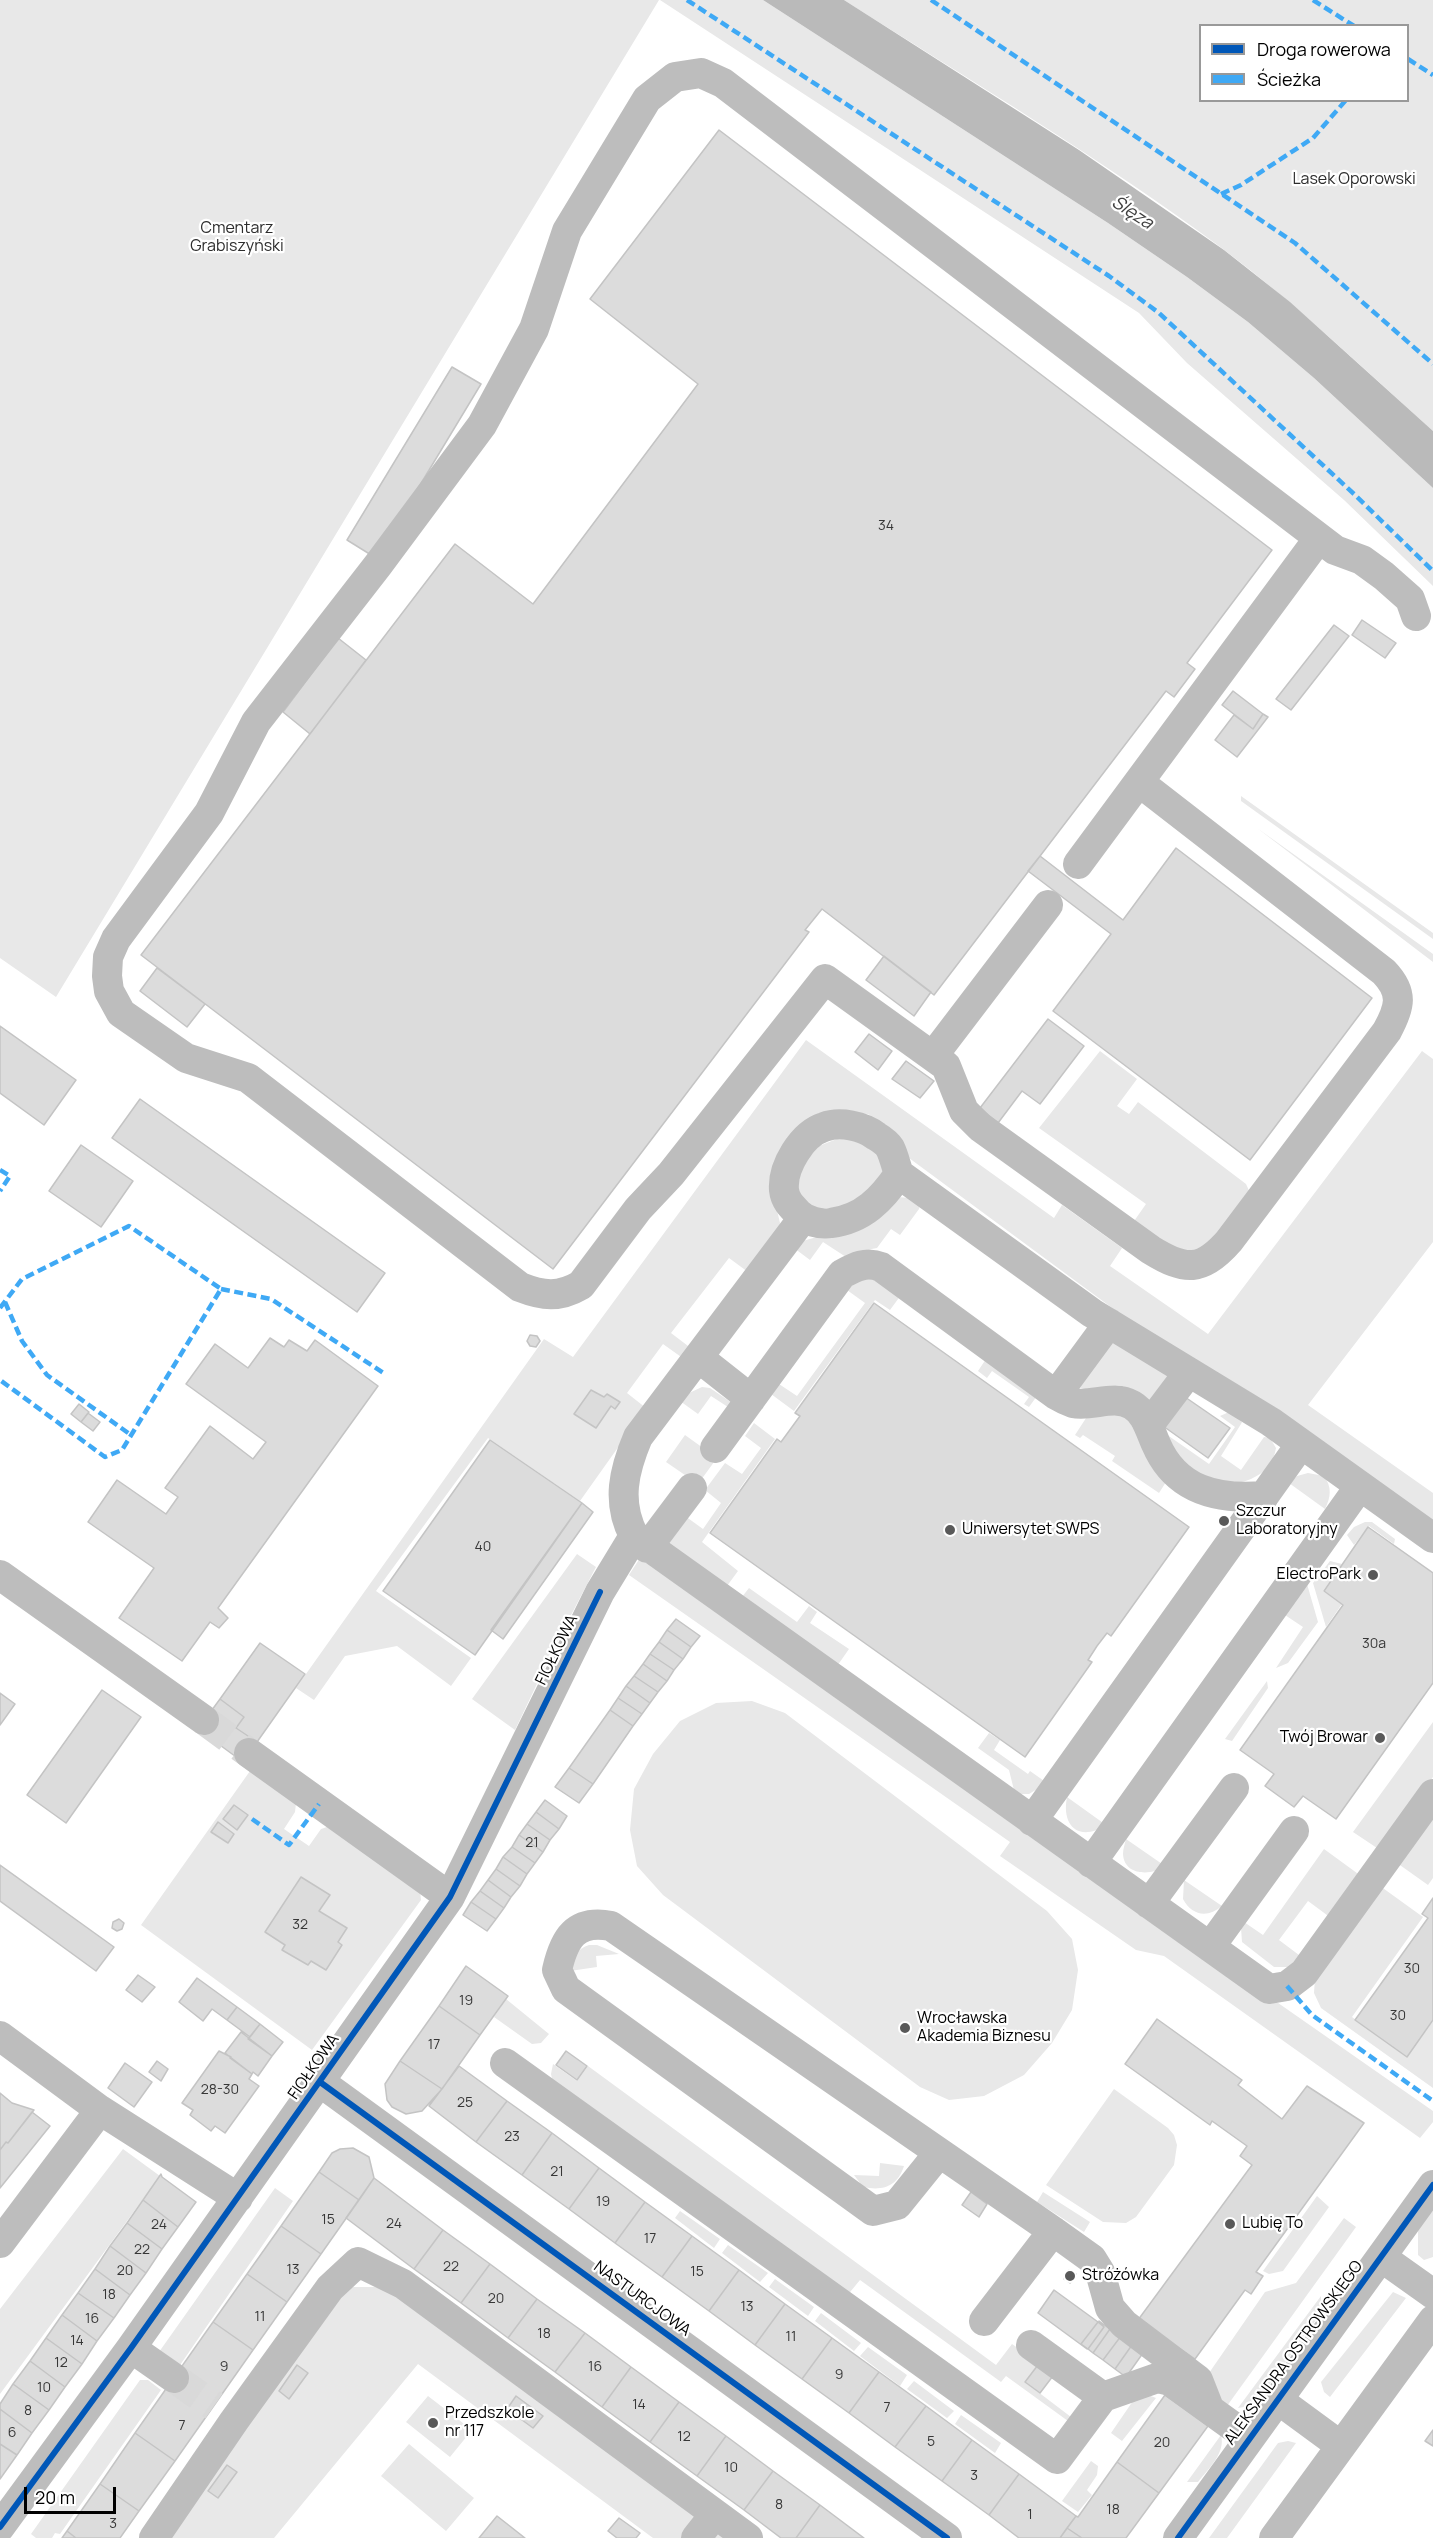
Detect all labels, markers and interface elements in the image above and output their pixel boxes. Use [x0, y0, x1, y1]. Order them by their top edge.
legend [1199, 24, 1409, 102]
text: Droga rowerowa [1257, 37, 1391, 61]
text: Ścieżka [1257, 67, 1321, 91]
park label: Lasek Oporowski [1292, 170, 1416, 190]
water label: Ślęza [1107, 192, 1157, 234]
park label: Cmentarz Grabiszyński [190, 219, 284, 257]
house number: 34 [878, 518, 894, 534]
place label: Szczur Laboratoryjny [1236, 1502, 1338, 1540]
marker: Szczur Laboratoryjny [1217, 1514, 1231, 1528]
place label: Uniwersytet SWPS [962, 1520, 1099, 1540]
marker: Uniwersytet SWPS [943, 1523, 957, 1537]
house number: 40 [475, 1539, 491, 1555]
place label: ElectroPark [1277, 1565, 1361, 1585]
marker: ElectroPark [1366, 1568, 1380, 1582]
street label: FIOŁKOWA [532, 1612, 582, 1688]
house number: 30a [1362, 1636, 1386, 1652]
place label: Twój Browar [1280, 1728, 1368, 1748]
marker: Twój Browar [1373, 1731, 1387, 1745]
house number: 21 [525, 1835, 539, 1851]
house number: 32 [292, 1917, 308, 1933]
house number: 30 [1404, 1961, 1420, 1977]
house number: 19 [459, 1993, 473, 2009]
house number: 30 [1390, 2008, 1406, 2024]
place label: Wrocławska Akademia Biznesu [917, 2009, 1051, 2047]
marker: Wrocławska Akademia Biznesu [898, 2021, 912, 2035]
street label: FIOŁKOWA [284, 2030, 344, 2104]
house number: 17 [428, 2037, 440, 2053]
house number: 28-30 [201, 2082, 239, 2098]
house number: 25 [457, 2095, 473, 2111]
house number: 23 [504, 2129, 520, 2145]
house number: 21 [550, 2164, 564, 2180]
house number: 19 [596, 2194, 610, 2210]
house number: 15 [321, 2212, 335, 2228]
place label: Lubię To [1242, 2214, 1303, 2234]
house number: 24 [386, 2216, 402, 2232]
house number: 24 [151, 2217, 167, 2233]
marker: Lubię To [1223, 2217, 1237, 2231]
house number: 17 [644, 2231, 656, 2247]
house number: 22 [134, 2242, 150, 2258]
street label: NASTURCJOWA [590, 2257, 694, 2341]
street label: ALEKSANDRA OSTROWSKIEGO [1221, 2257, 1367, 2449]
house number: 22 [443, 2259, 459, 2275]
house number: 13 [286, 2262, 300, 2278]
house number: 20 [117, 2263, 133, 2279]
house number: 15 [690, 2264, 704, 2280]
place label: Stróżówka [1082, 2266, 1159, 2286]
marker: Stróżówka [1063, 2269, 1077, 2283]
house number: 18 [102, 2287, 116, 2303]
house number: 20 [488, 2291, 504, 2307]
house number: 13 [740, 2299, 754, 2315]
house number: 11 [255, 2309, 265, 2325]
house number: 16 [85, 2311, 99, 2327]
house number: 18 [537, 2326, 551, 2342]
house number: 11 [786, 2329, 796, 2345]
house number: 14 [70, 2333, 84, 2349]
house number: 12 [54, 2355, 68, 2371]
house number: 9 [220, 2359, 228, 2375]
house number: 16 [588, 2359, 602, 2375]
house number: 9 [835, 2367, 843, 2383]
house number: 10 [37, 2380, 51, 2396]
house number: 14 [632, 2397, 646, 2413]
house number: 7 [883, 2400, 891, 2416]
house number: 8 [24, 2403, 32, 2419]
place label: Przedszkole nr 117 [445, 2404, 534, 2442]
marker: Przedszkole nr 117 [426, 2416, 440, 2430]
house number: 7 [178, 2418, 186, 2434]
house number: 6 [8, 2425, 16, 2441]
house number: 12 [677, 2429, 691, 2445]
house number: 5 [927, 2434, 935, 2450]
house number: 20 [1154, 2435, 1170, 2451]
house number: 10 [724, 2460, 738, 2476]
house number: 3 [970, 2468, 978, 2484]
scale bar [27, 2475, 118, 2513]
text: 20 m [35, 2485, 75, 2509]
house number: 8 [775, 2497, 783, 2513]
house number: 18 [1106, 2502, 1120, 2518]
house number: 1 [1027, 2507, 1033, 2523]
house number: 3 [109, 2516, 117, 2532]

